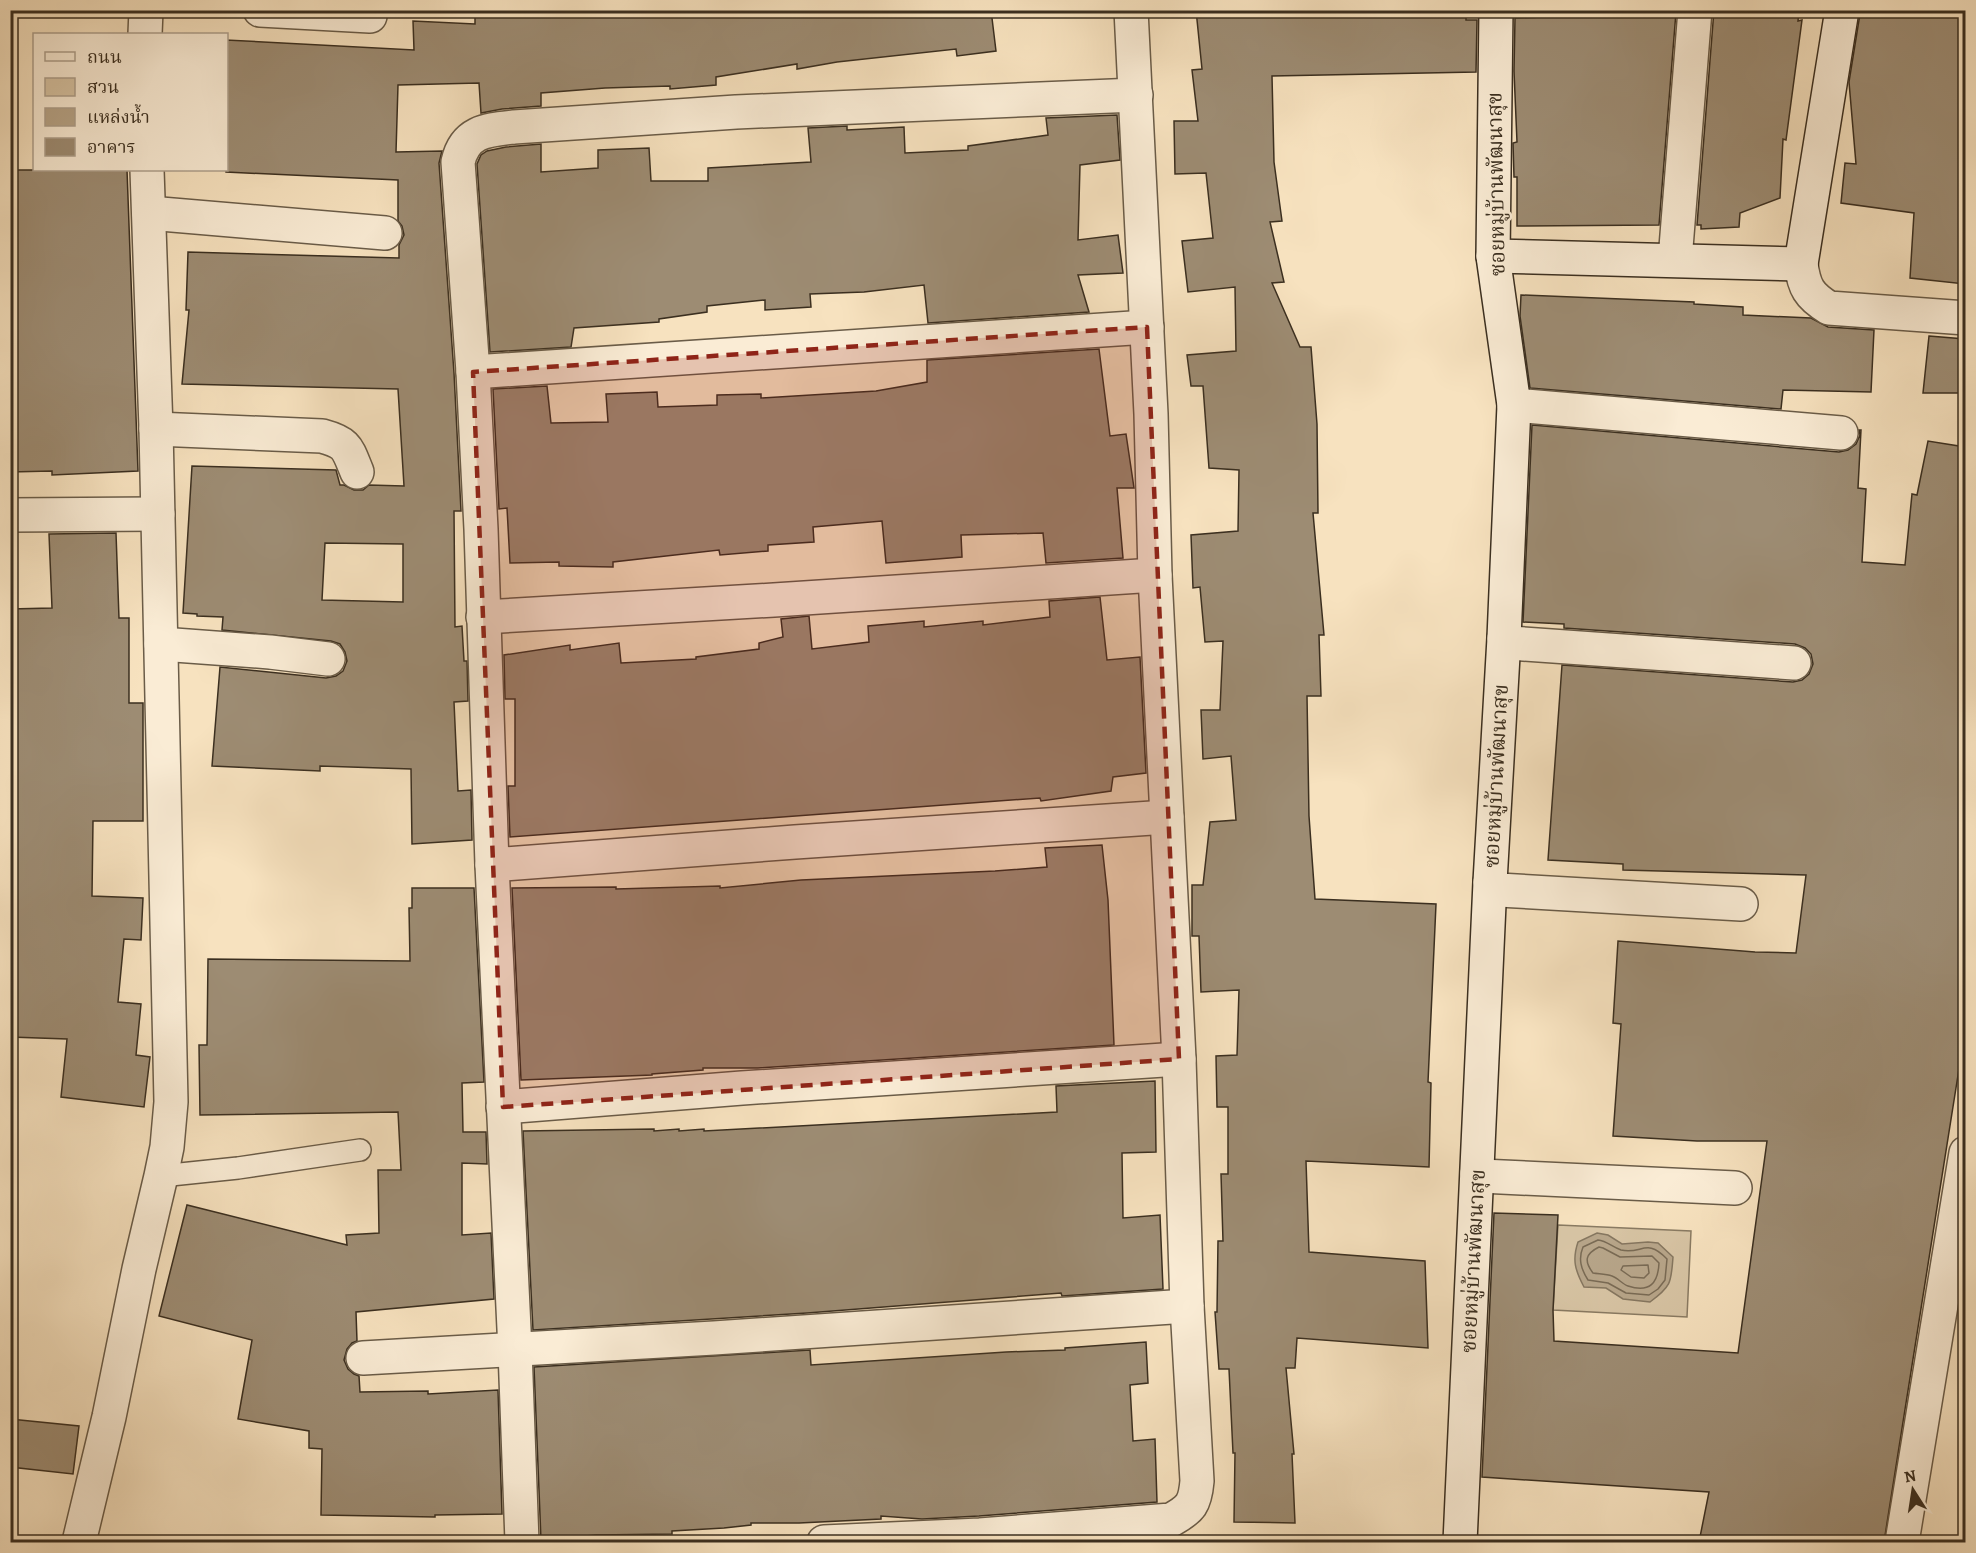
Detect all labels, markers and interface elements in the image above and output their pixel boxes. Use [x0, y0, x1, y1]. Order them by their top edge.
legend [33, 33, 228, 171]
text: ถนน [87, 45, 122, 69]
text: สวน [87, 75, 119, 99]
street label: ซอยหมู่บ้านพัฒนาสุข [1480, 92, 1512, 276]
text: แหล่งน้ำ [87, 103, 150, 129]
text: อาคาร [87, 135, 136, 159]
street label: ซอยหมู่บ้านพัฒนาสุข [1477, 683, 1515, 869]
street label: ซอยหมู่บ้านพัฒนาสุข [1454, 1168, 1492, 1354]
north arrow [1883, 1460, 1943, 1520]
text: N [1902, 1464, 1918, 1488]

